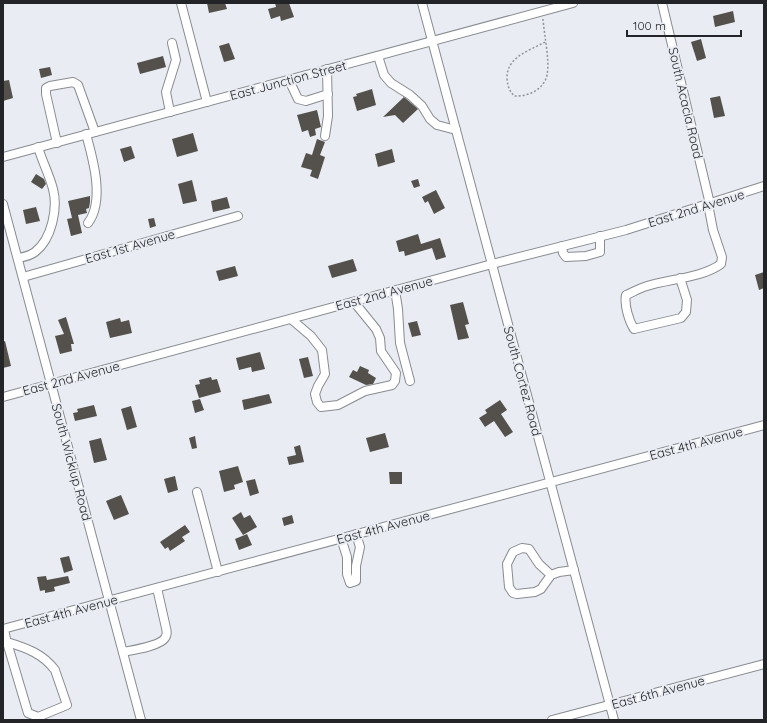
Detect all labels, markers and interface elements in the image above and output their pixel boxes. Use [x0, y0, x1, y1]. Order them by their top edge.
scale bar [627, 12, 741, 38]
text: 100 m [633, 18, 666, 33]
street label: South Acacia Road [665, 46, 707, 160]
street label: East Junction Street [228, 57, 348, 103]
street label: East 2nd Avenue [646, 186, 746, 230]
street label: East 1st Avenue [83, 226, 177, 266]
street label: East 2nd Avenue [334, 272, 434, 314]
street label: South Cortez Road [501, 324, 545, 438]
street label: East 2nd Avenue [21, 357, 121, 399]
street label: South Wickiup Road [49, 402, 95, 522]
street label: East 4th Avenue [648, 423, 744, 463]
street label: East 4th Avenue [335, 507, 431, 547]
street label: East 4th Avenue [23, 591, 119, 631]
street label: East 6th Avenue [610, 672, 706, 712]

